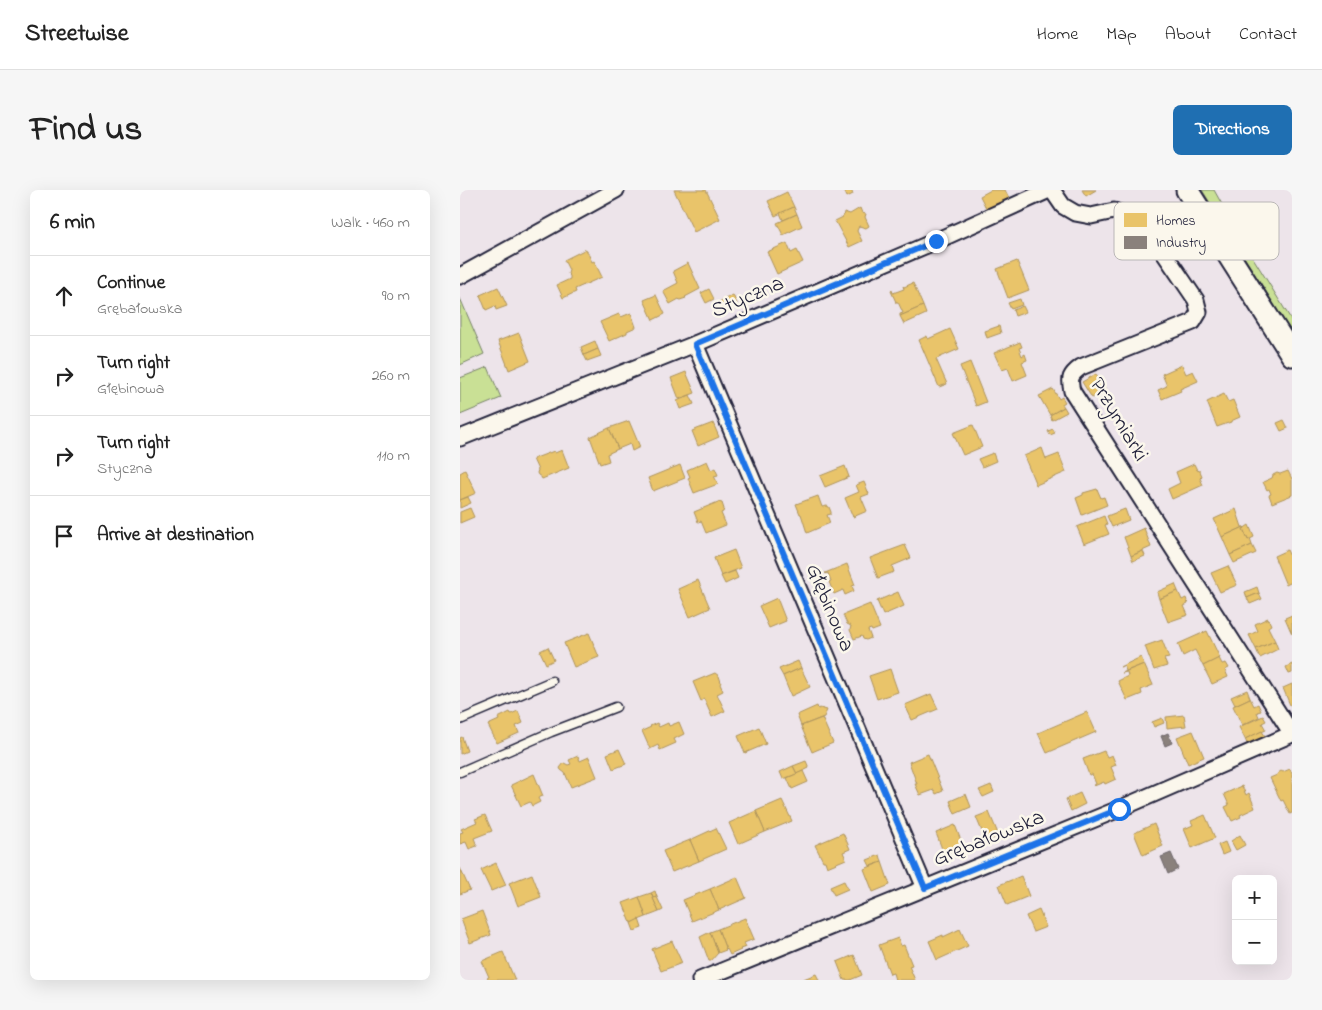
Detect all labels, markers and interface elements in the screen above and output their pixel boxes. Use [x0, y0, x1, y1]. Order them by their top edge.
text: Streetwise [25, 17, 129, 52]
text: Home [1037, 22, 1078, 48]
text: Map [1106, 22, 1137, 48]
text: About [1165, 22, 1211, 48]
text: Contact [1239, 22, 1297, 48]
text: Find us [30, 105, 142, 156]
button: Directions [1173, 105, 1292, 155]
legend [1114, 202, 1279, 260]
text: 6 min [50, 208, 95, 238]
text: Walk · 460 m [331, 211, 410, 235]
text: Homes [1156, 211, 1196, 232]
route end [925, 230, 948, 253]
text: Industry [1156, 233, 1206, 255]
street label: Styczna [707, 268, 790, 329]
text: Continue [97, 270, 165, 297]
icon: ahead [50, 282, 78, 310]
text: 90 m [382, 284, 410, 308]
text: Grębałowska [97, 297, 183, 321]
text: Turn right [97, 350, 170, 377]
icon: right [50, 362, 78, 390]
text: 260 m [372, 364, 410, 388]
street label: Przymiarki [1079, 372, 1156, 469]
text: Głębinowa [97, 377, 165, 401]
text: Turn right [97, 430, 170, 457]
icon: right [50, 442, 78, 470]
text: 110 m [376, 444, 410, 468]
text: Styczna [97, 457, 152, 481]
icon: arrive [50, 522, 78, 550]
text: Arrive at destination [97, 522, 254, 549]
street label: Głębinowa [796, 559, 862, 657]
route start [1108, 798, 1131, 821]
street label: Grębałowska [929, 802, 1049, 876]
map controls [1232, 875, 1277, 965]
button: + [1232, 875, 1277, 920]
button: − [1232, 920, 1277, 965]

